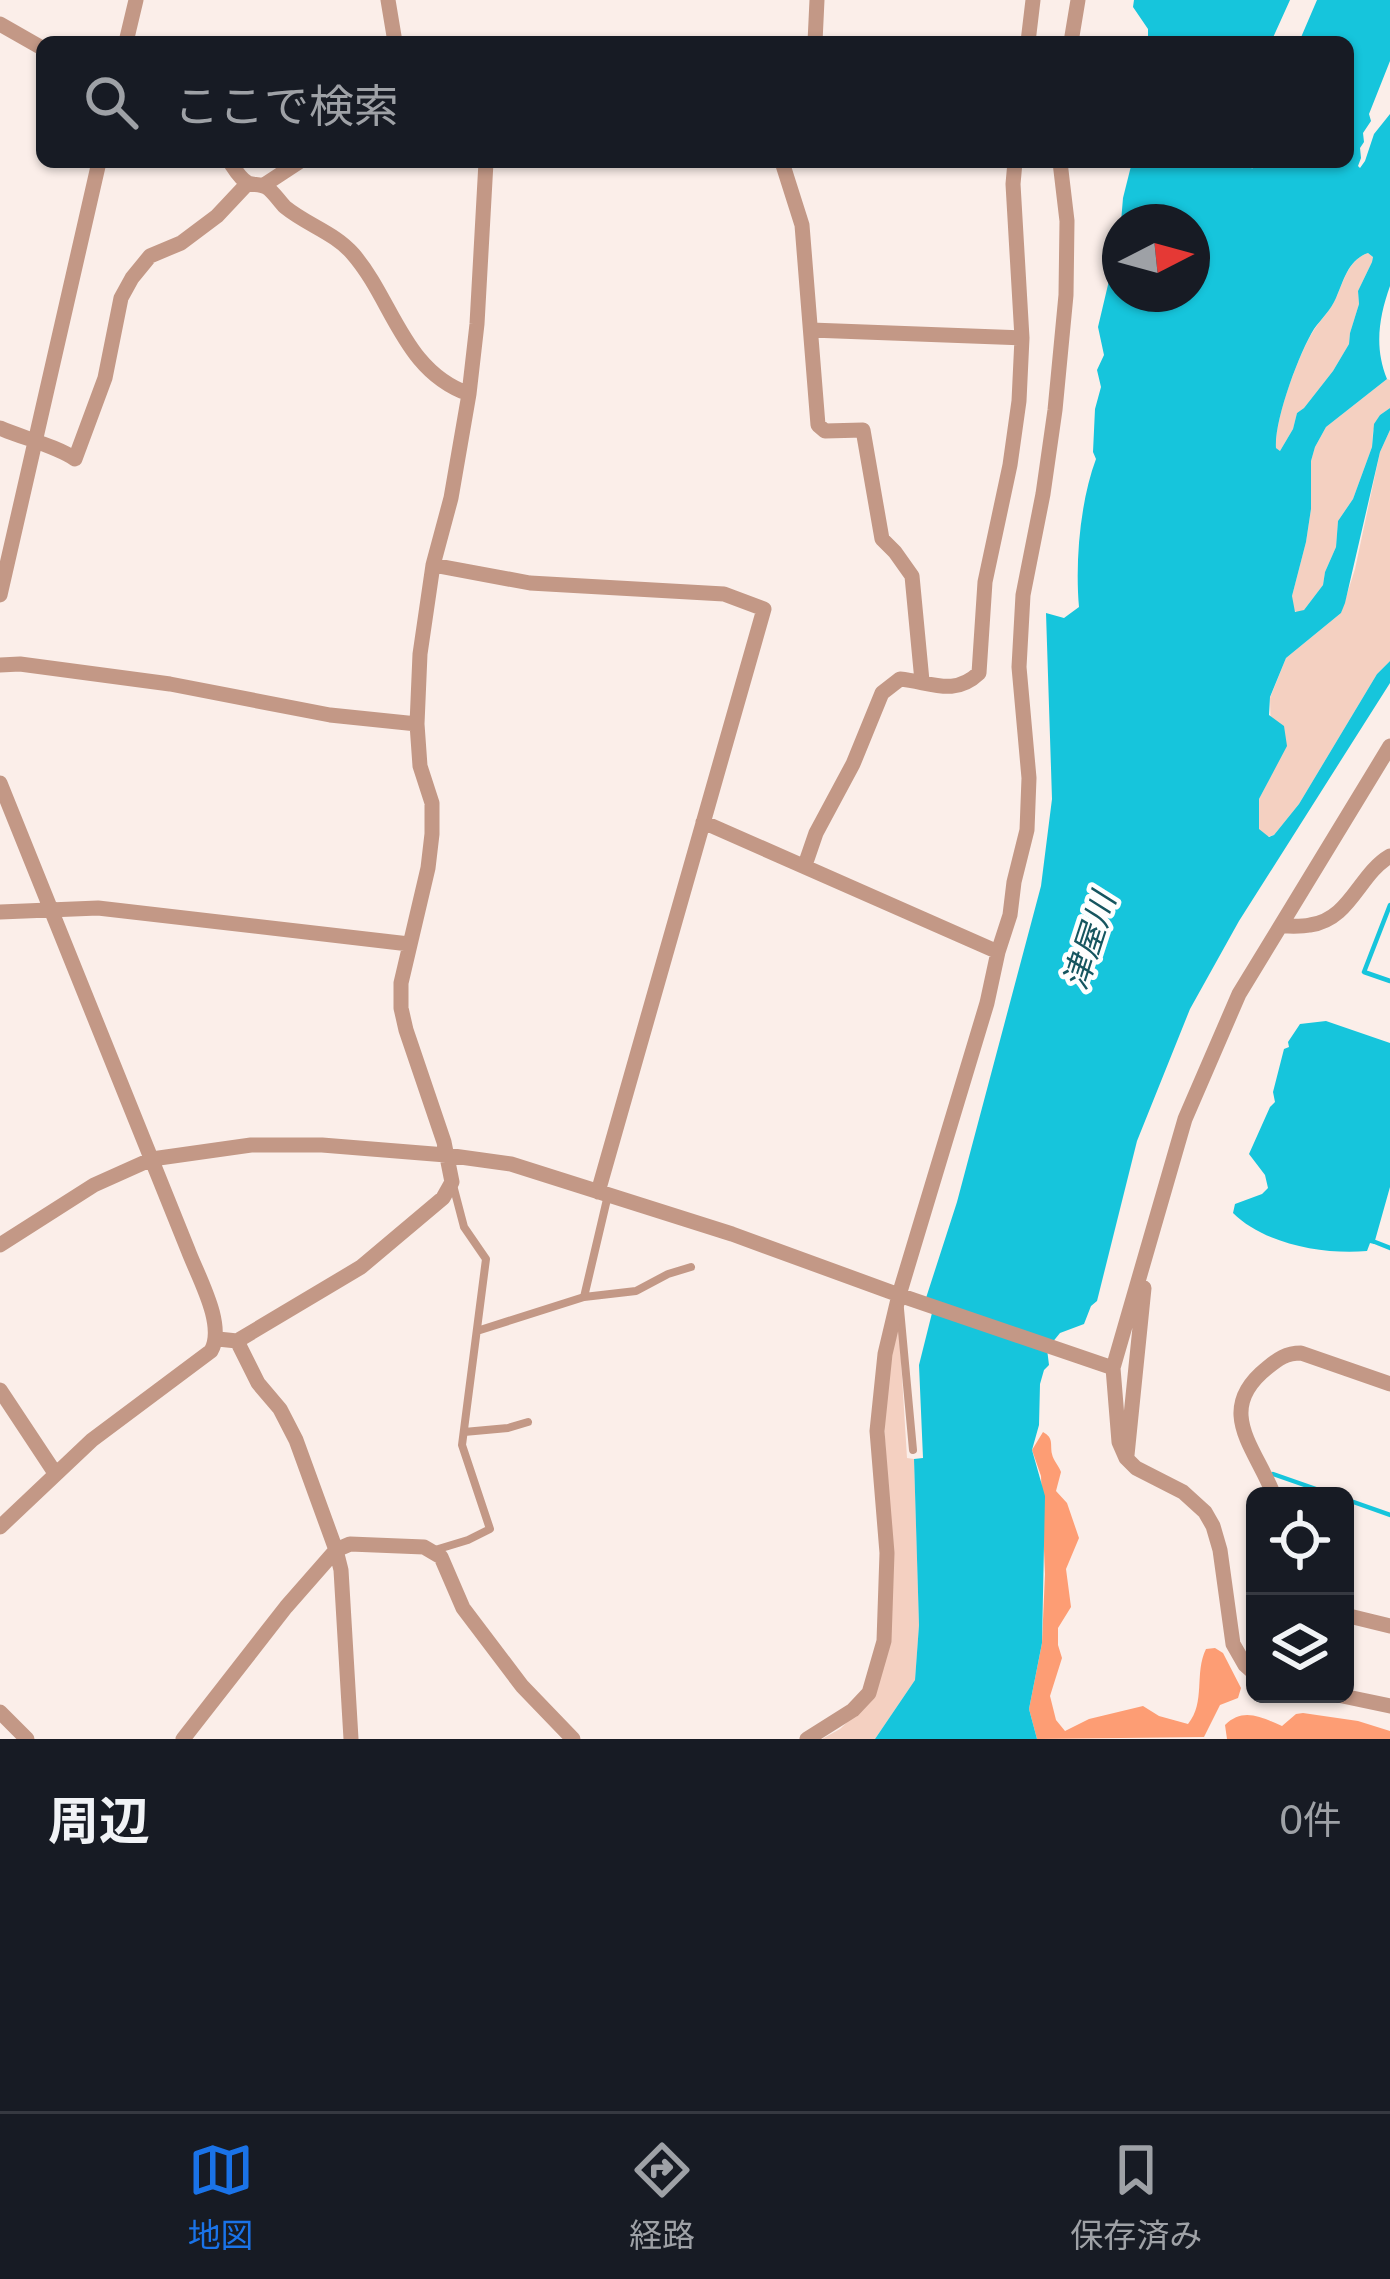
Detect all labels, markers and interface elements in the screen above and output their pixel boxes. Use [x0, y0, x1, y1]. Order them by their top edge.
search box [36, 36, 1354, 168]
icon: search [78, 69, 144, 135]
text: ここで検索 [174, 79, 399, 132]
north arrow [1102, 204, 1210, 312]
water label: 津屋川 [1056, 885, 1123, 994]
map controls [1246, 1487, 1354, 1703]
button: locate [1246, 1487, 1354, 1595]
button: layers [1246, 1595, 1354, 1703]
text: 周辺 [48, 1791, 150, 1850]
text: 0件 [1279, 1797, 1342, 1843]
tab: 地図 [188, 2137, 254, 2257]
tab: 経路 [629, 2137, 695, 2257]
tab: 保存済み [1070, 2137, 1202, 2257]

